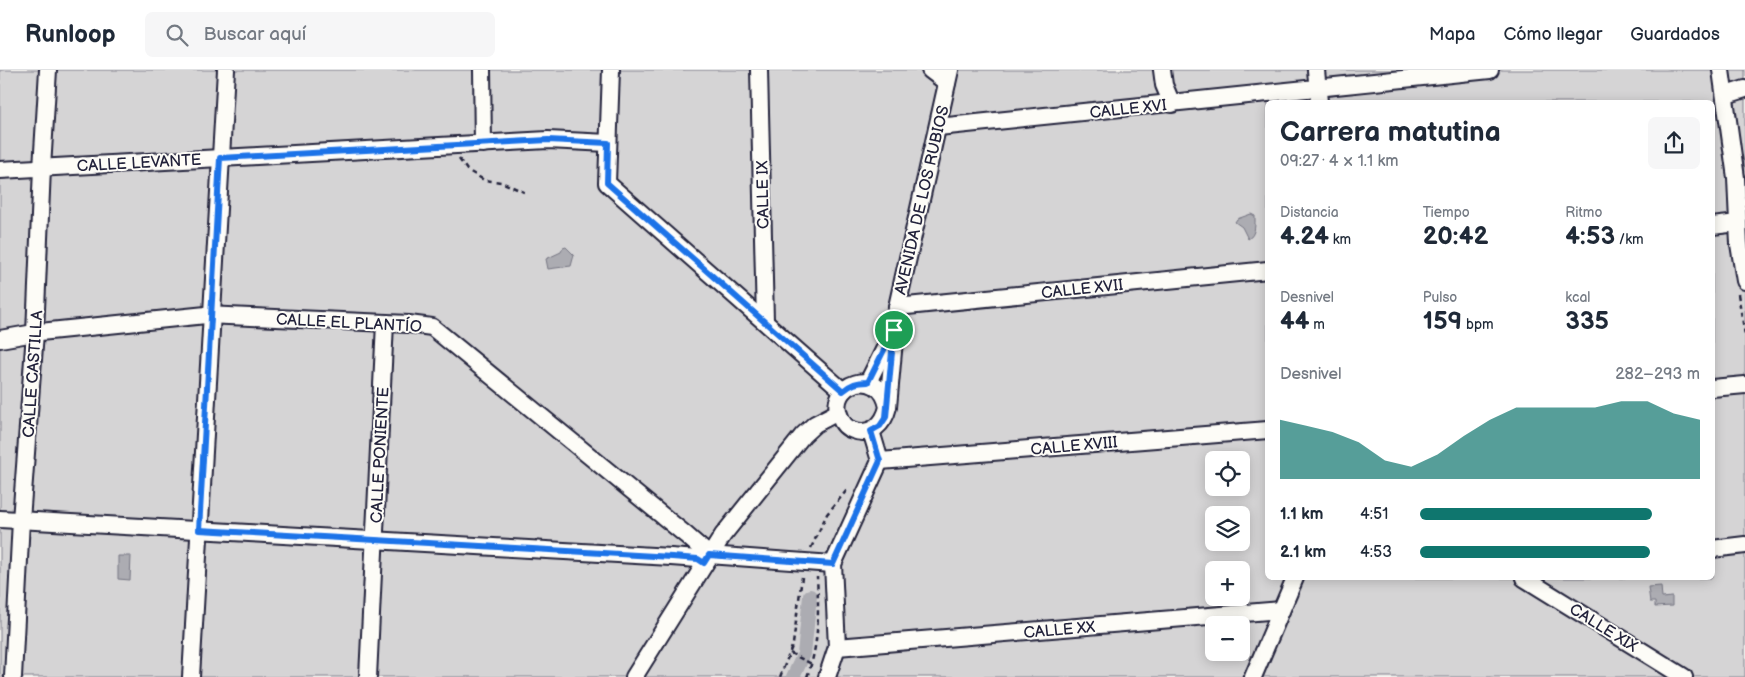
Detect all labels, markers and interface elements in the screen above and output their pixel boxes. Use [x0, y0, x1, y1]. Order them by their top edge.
search box [145, 12, 495, 57]
text: Runloop [25, 20, 115, 49]
icon: search [163, 21, 191, 49]
text: Buscar aquí [203, 23, 306, 46]
text: Mapa [1429, 24, 1475, 45]
text: Cómo llegar [1503, 24, 1602, 45]
text: Guardados [1630, 24, 1720, 45]
street label: CALLE XVI [1089, 96, 1168, 123]
street label: AVENIDA DE LOS RUBIOS [891, 104, 953, 297]
text: Carrera matutina [1280, 116, 1501, 149]
button: share [1648, 117, 1700, 169]
street label: CALLE LEVANTE [76, 151, 202, 176]
text: 09:27 · 4 × 1.1 km [1280, 152, 1399, 171]
street label: CALLE IX [753, 160, 774, 229]
text: Distancia [1280, 204, 1339, 221]
text: Tiempo [1423, 204, 1470, 221]
text: Ritmo [1565, 204, 1602, 221]
text: 4.24 [1280, 221, 1329, 252]
text: 20:42 [1423, 221, 1488, 252]
text: 4:53 [1565, 221, 1615, 252]
text: km [1329, 231, 1351, 248]
text: /km [1615, 231, 1644, 248]
street label: CALLE XVII [1040, 276, 1124, 303]
text: Desnivel [1280, 289, 1334, 306]
text: Pulso [1423, 289, 1457, 306]
text: kcal [1565, 289, 1590, 306]
text: 44 [1280, 306, 1309, 337]
text: 159 [1423, 306, 1462, 337]
text: 335 [1565, 306, 1609, 337]
street label: CALLE EL PLANTÍO [275, 308, 423, 337]
pin [873, 309, 915, 351]
street label: CALLE CASTILLA [20, 310, 47, 438]
icon: arrive [880, 316, 908, 344]
text: m [1309, 316, 1325, 333]
text: bpm [1462, 316, 1494, 333]
text: Desnivel [1280, 365, 1342, 384]
text: 282–293 m [1615, 365, 1700, 384]
street label: CALLE PONIENTE [367, 386, 394, 524]
street label: CALLE XVIII [1030, 433, 1118, 460]
map controls [1205, 451, 1250, 661]
button: locate [1205, 451, 1250, 496]
text: 1.1 km [1280, 505, 1323, 524]
text: 4:51 [1360, 505, 1388, 524]
button: layers [1205, 506, 1250, 551]
text: 2.1 km [1280, 543, 1326, 562]
text: 4:53 [1360, 543, 1392, 562]
button: + [1205, 561, 1250, 606]
street label: CALLE XIX [1566, 600, 1641, 657]
button: − [1205, 616, 1250, 661]
street label: CALLE XX [1023, 618, 1097, 643]

